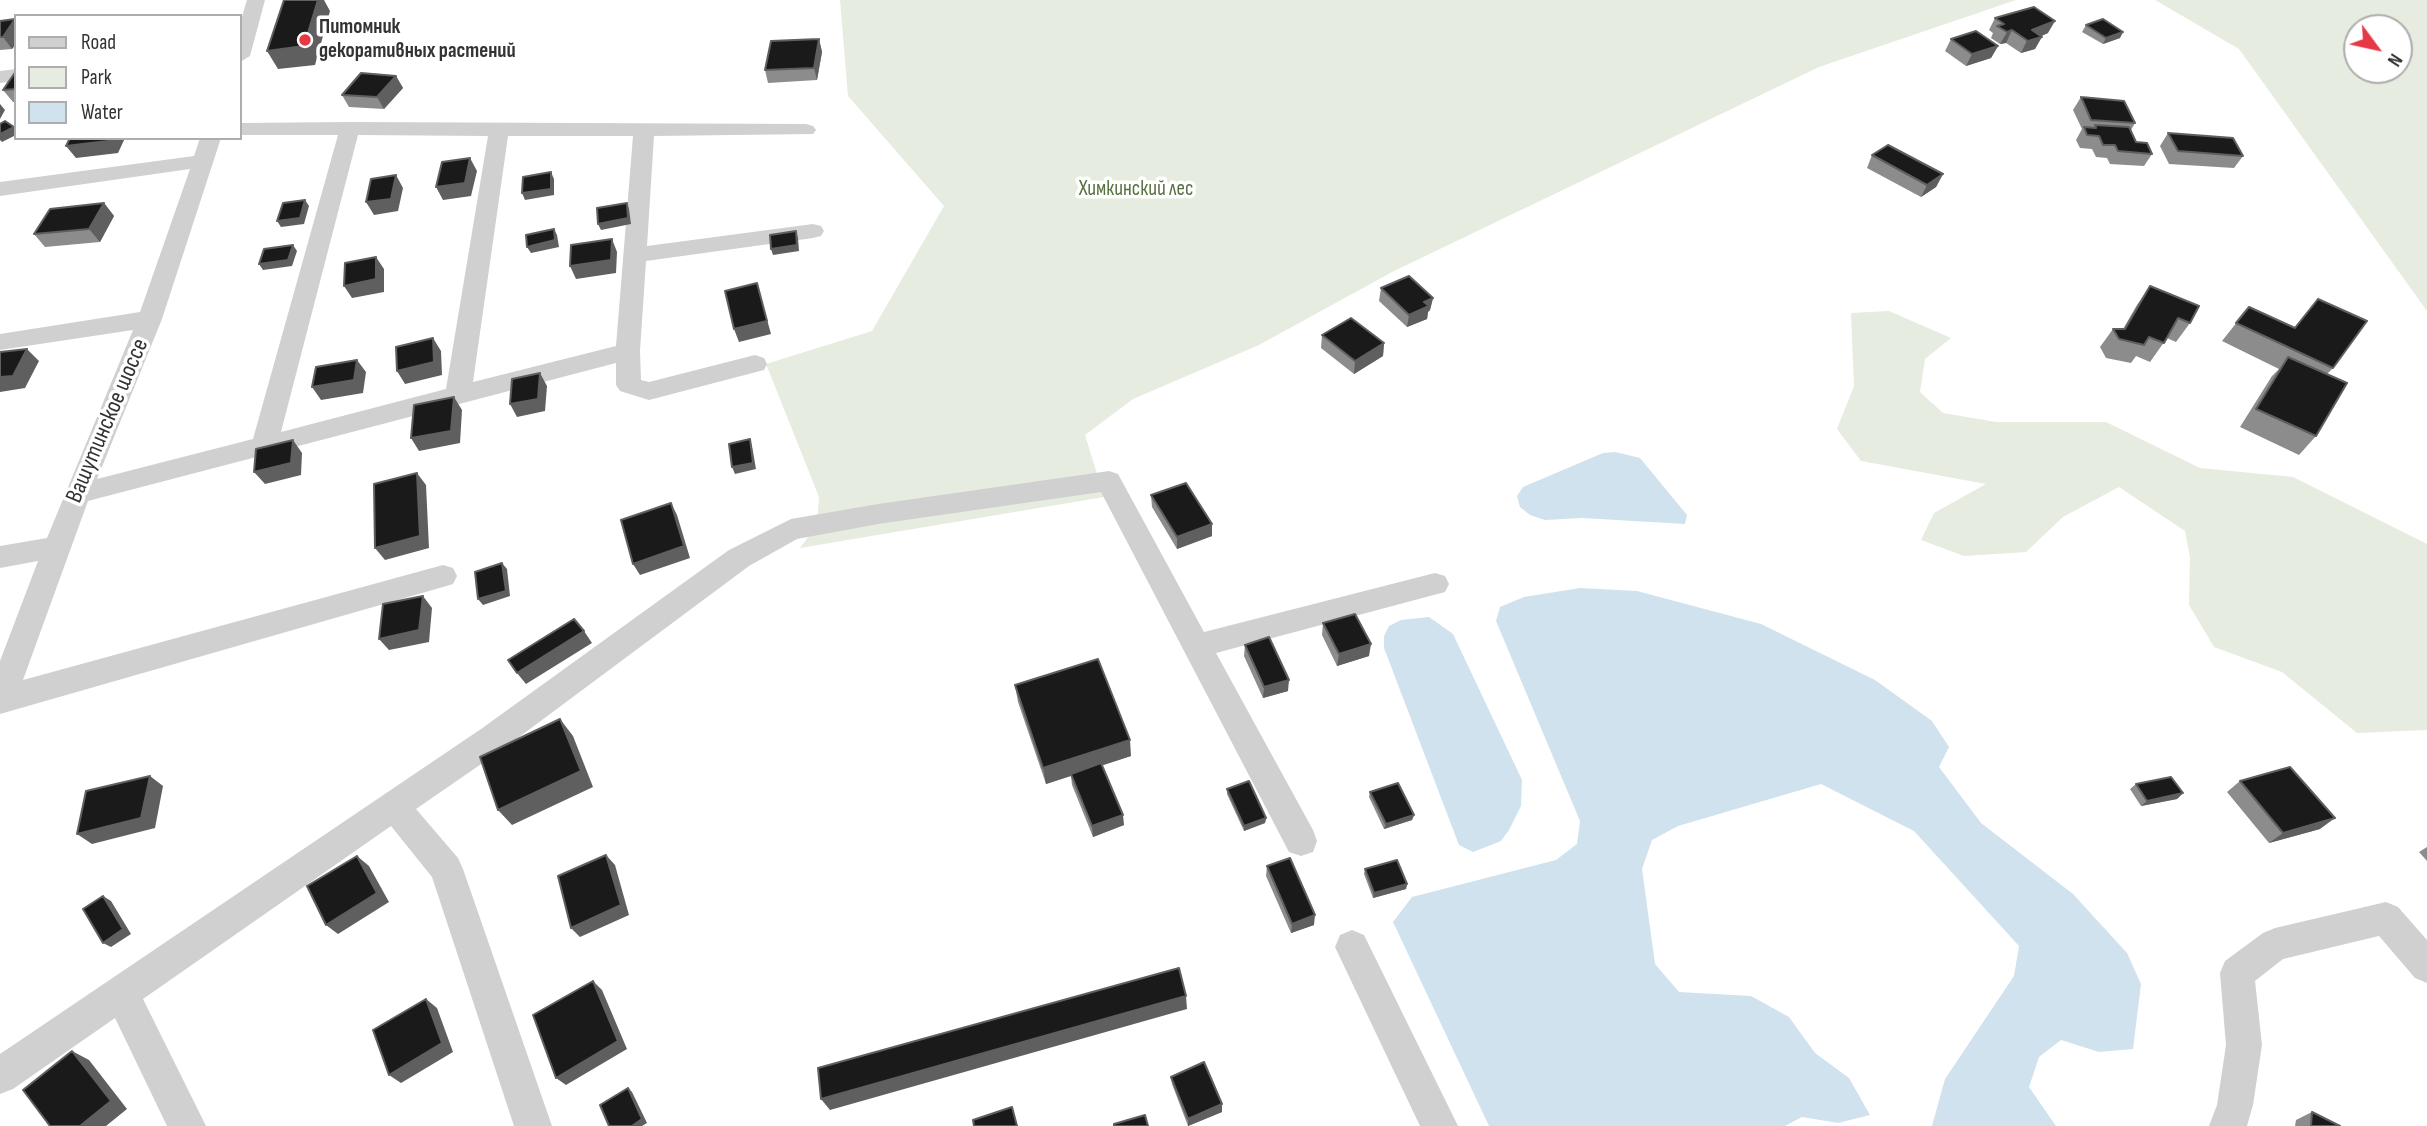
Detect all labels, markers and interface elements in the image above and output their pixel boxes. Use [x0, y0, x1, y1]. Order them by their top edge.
legend [14, 14, 242, 140]
north arrow [2343, 14, 2413, 84]
place label: Питомник декоративных растений [319, 15, 516, 65]
text: Road [81, 30, 116, 55]
marker: Питомник декоративных растений [297, 32, 313, 48]
text: N [2382, 49, 2407, 70]
text: Park [81, 65, 112, 90]
text: Water [81, 100, 123, 125]
park label: Химкинский лес [1079, 177, 1193, 203]
street label: Вашутинское шоссе [60, 335, 156, 507]

